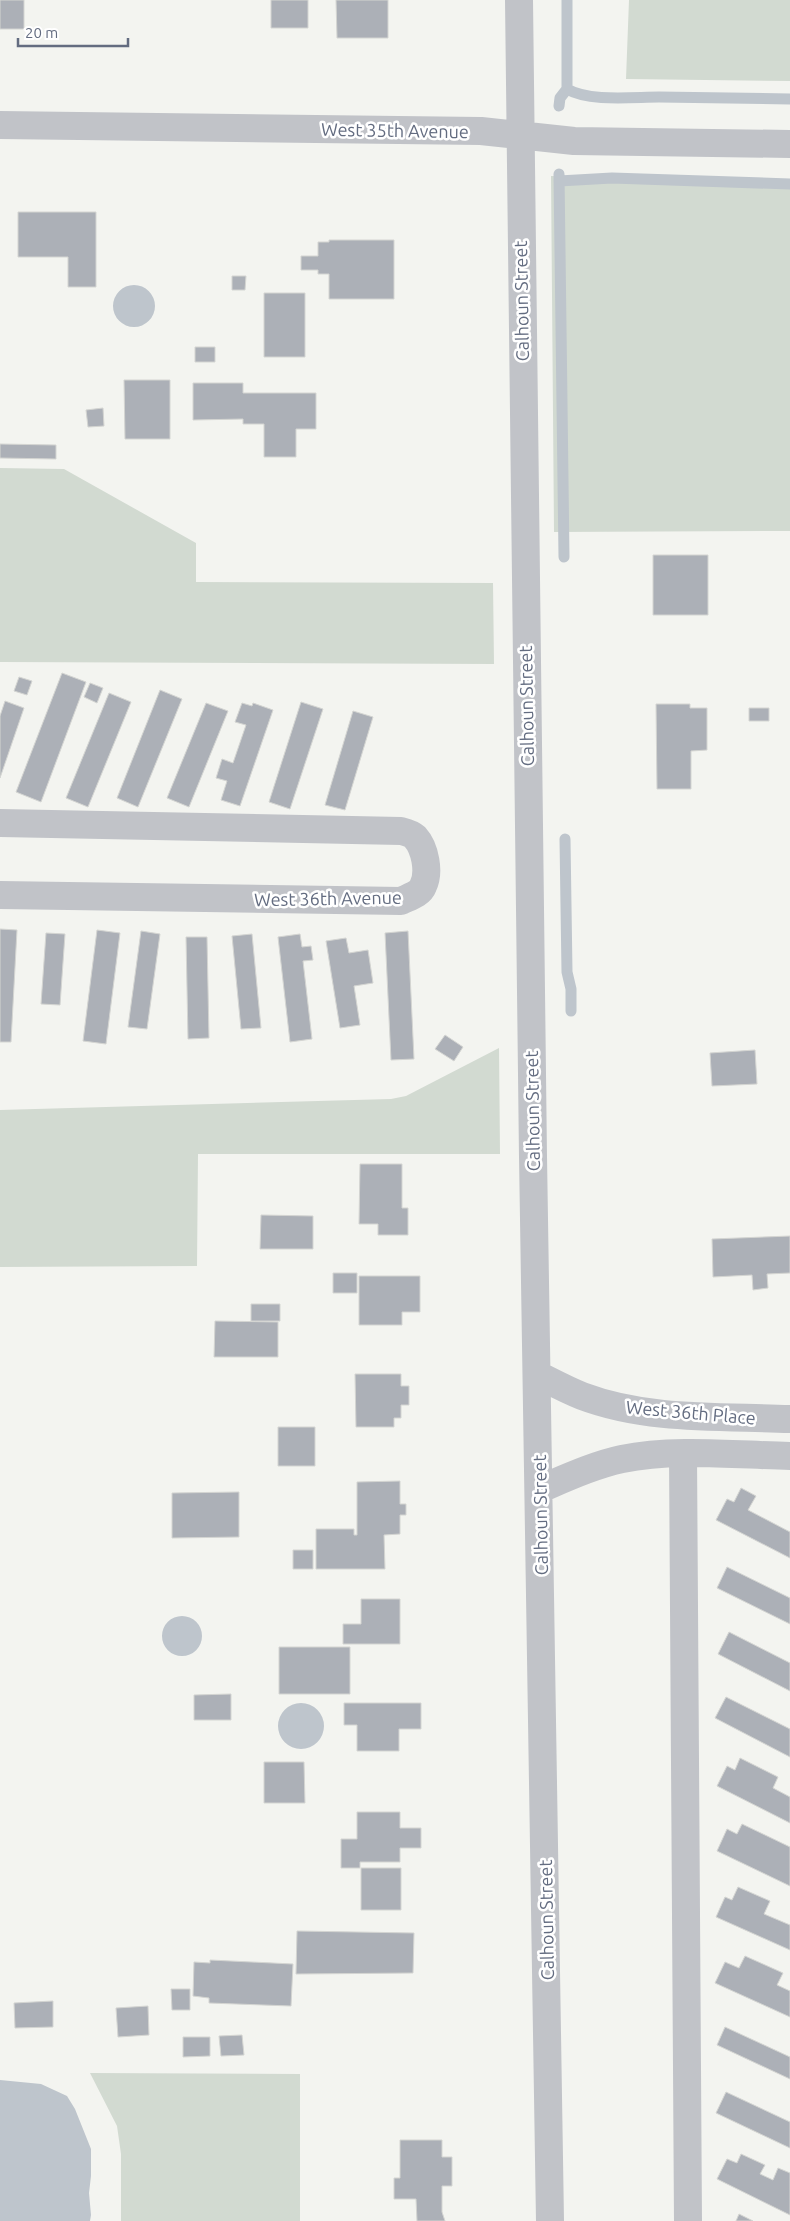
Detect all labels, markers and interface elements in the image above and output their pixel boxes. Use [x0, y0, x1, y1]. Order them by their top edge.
scale bar [18, 15, 128, 47]
text: 20 m [25, 24, 58, 41]
street label: West 35th Avenue [321, 119, 469, 141]
street label: Calhoun Street [510, 240, 532, 362]
street label: Calhoun Street [515, 645, 537, 767]
street label: West 36th Avenue [254, 887, 402, 909]
street label: Calhoun Street [521, 1050, 543, 1172]
street label: West 36th Place [625, 1396, 757, 1428]
street label: Calhoun Street [529, 1454, 551, 1576]
street label: Calhoun Street [535, 1859, 557, 1981]

